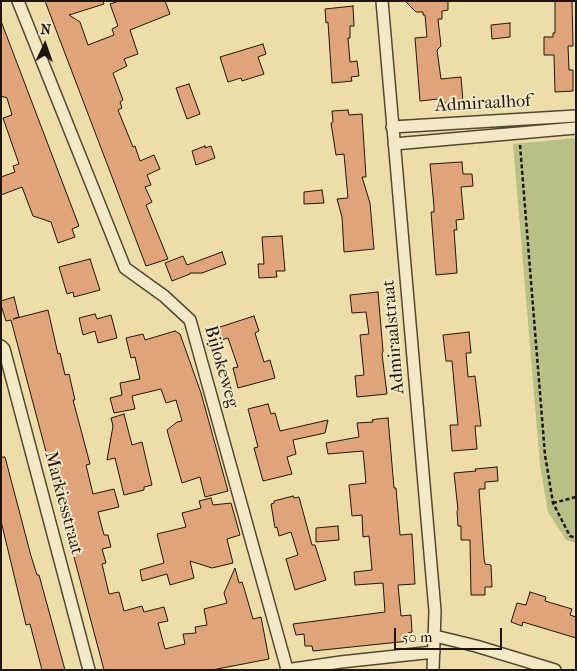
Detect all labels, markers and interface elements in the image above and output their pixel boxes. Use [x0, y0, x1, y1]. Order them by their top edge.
north arrow [20, 20, 70, 70]
text: N [40, 21, 52, 38]
street label: Admiraalhof [435, 91, 531, 117]
street label: Admiraalstraat [378, 279, 410, 395]
street label: Bijlokeweg [199, 323, 243, 411]
street label: Markiesstraat [39, 449, 87, 557]
scale bar [397, 618, 504, 650]
text: 50 m [402, 628, 432, 646]

